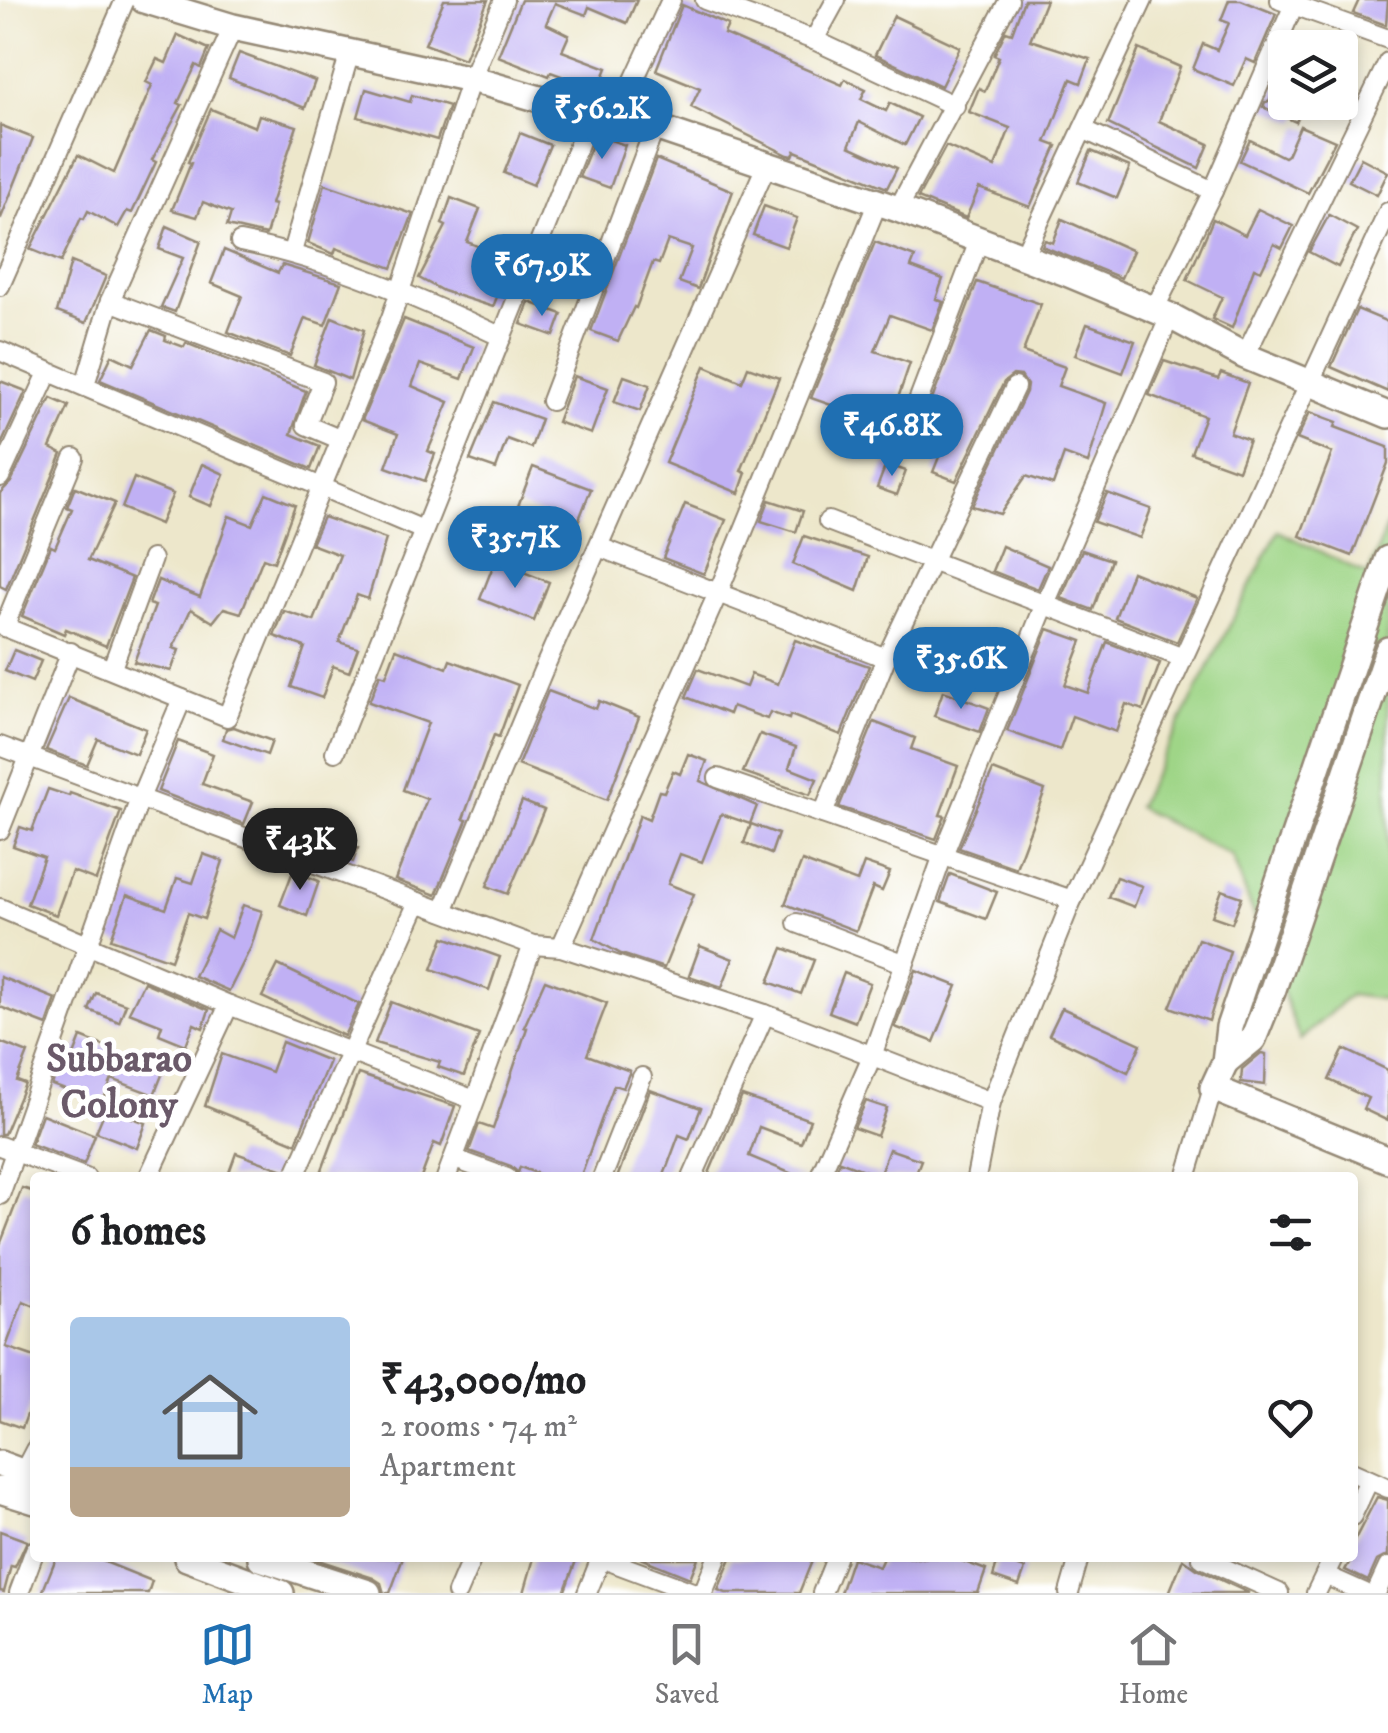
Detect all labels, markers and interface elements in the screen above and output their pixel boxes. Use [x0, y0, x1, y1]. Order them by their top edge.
map controls [1268, 30, 1358, 120]
button: layers [1268, 30, 1358, 120]
pin: ₹56.2K [521, 77, 683, 162]
text: ₹56.2K [554, 89, 650, 129]
pin: ₹67.9K [461, 234, 623, 319]
text: ₹67.9K [493, 246, 591, 286]
pin: ₹46.8K [811, 394, 973, 479]
text: ₹46.8K [842, 406, 942, 446]
pin: ₹35.7K [434, 506, 596, 591]
text: ₹35.7K [470, 518, 560, 558]
pin: ₹35.6K [880, 627, 1042, 712]
text: ₹35.6K [915, 639, 1007, 679]
pin: ₹43K [241, 808, 359, 893]
text: ₹43K [264, 820, 336, 860]
district label: Subbarao Colony [46, 1035, 192, 1131]
icon: filters [1263, 1205, 1318, 1260]
text: 6 homes [70, 1206, 206, 1258]
text: ₹43,000/mo [380, 1355, 586, 1407]
icon: home [150, 1357, 270, 1477]
icon: heart [1263, 1390, 1318, 1445]
text: 2 rooms · 74 m² [380, 1407, 577, 1447]
text: Apartment [380, 1447, 516, 1487]
tab: Map [200, 1617, 255, 1712]
tab: Saved [655, 1617, 719, 1712]
tab: Home [1119, 1617, 1188, 1712]

